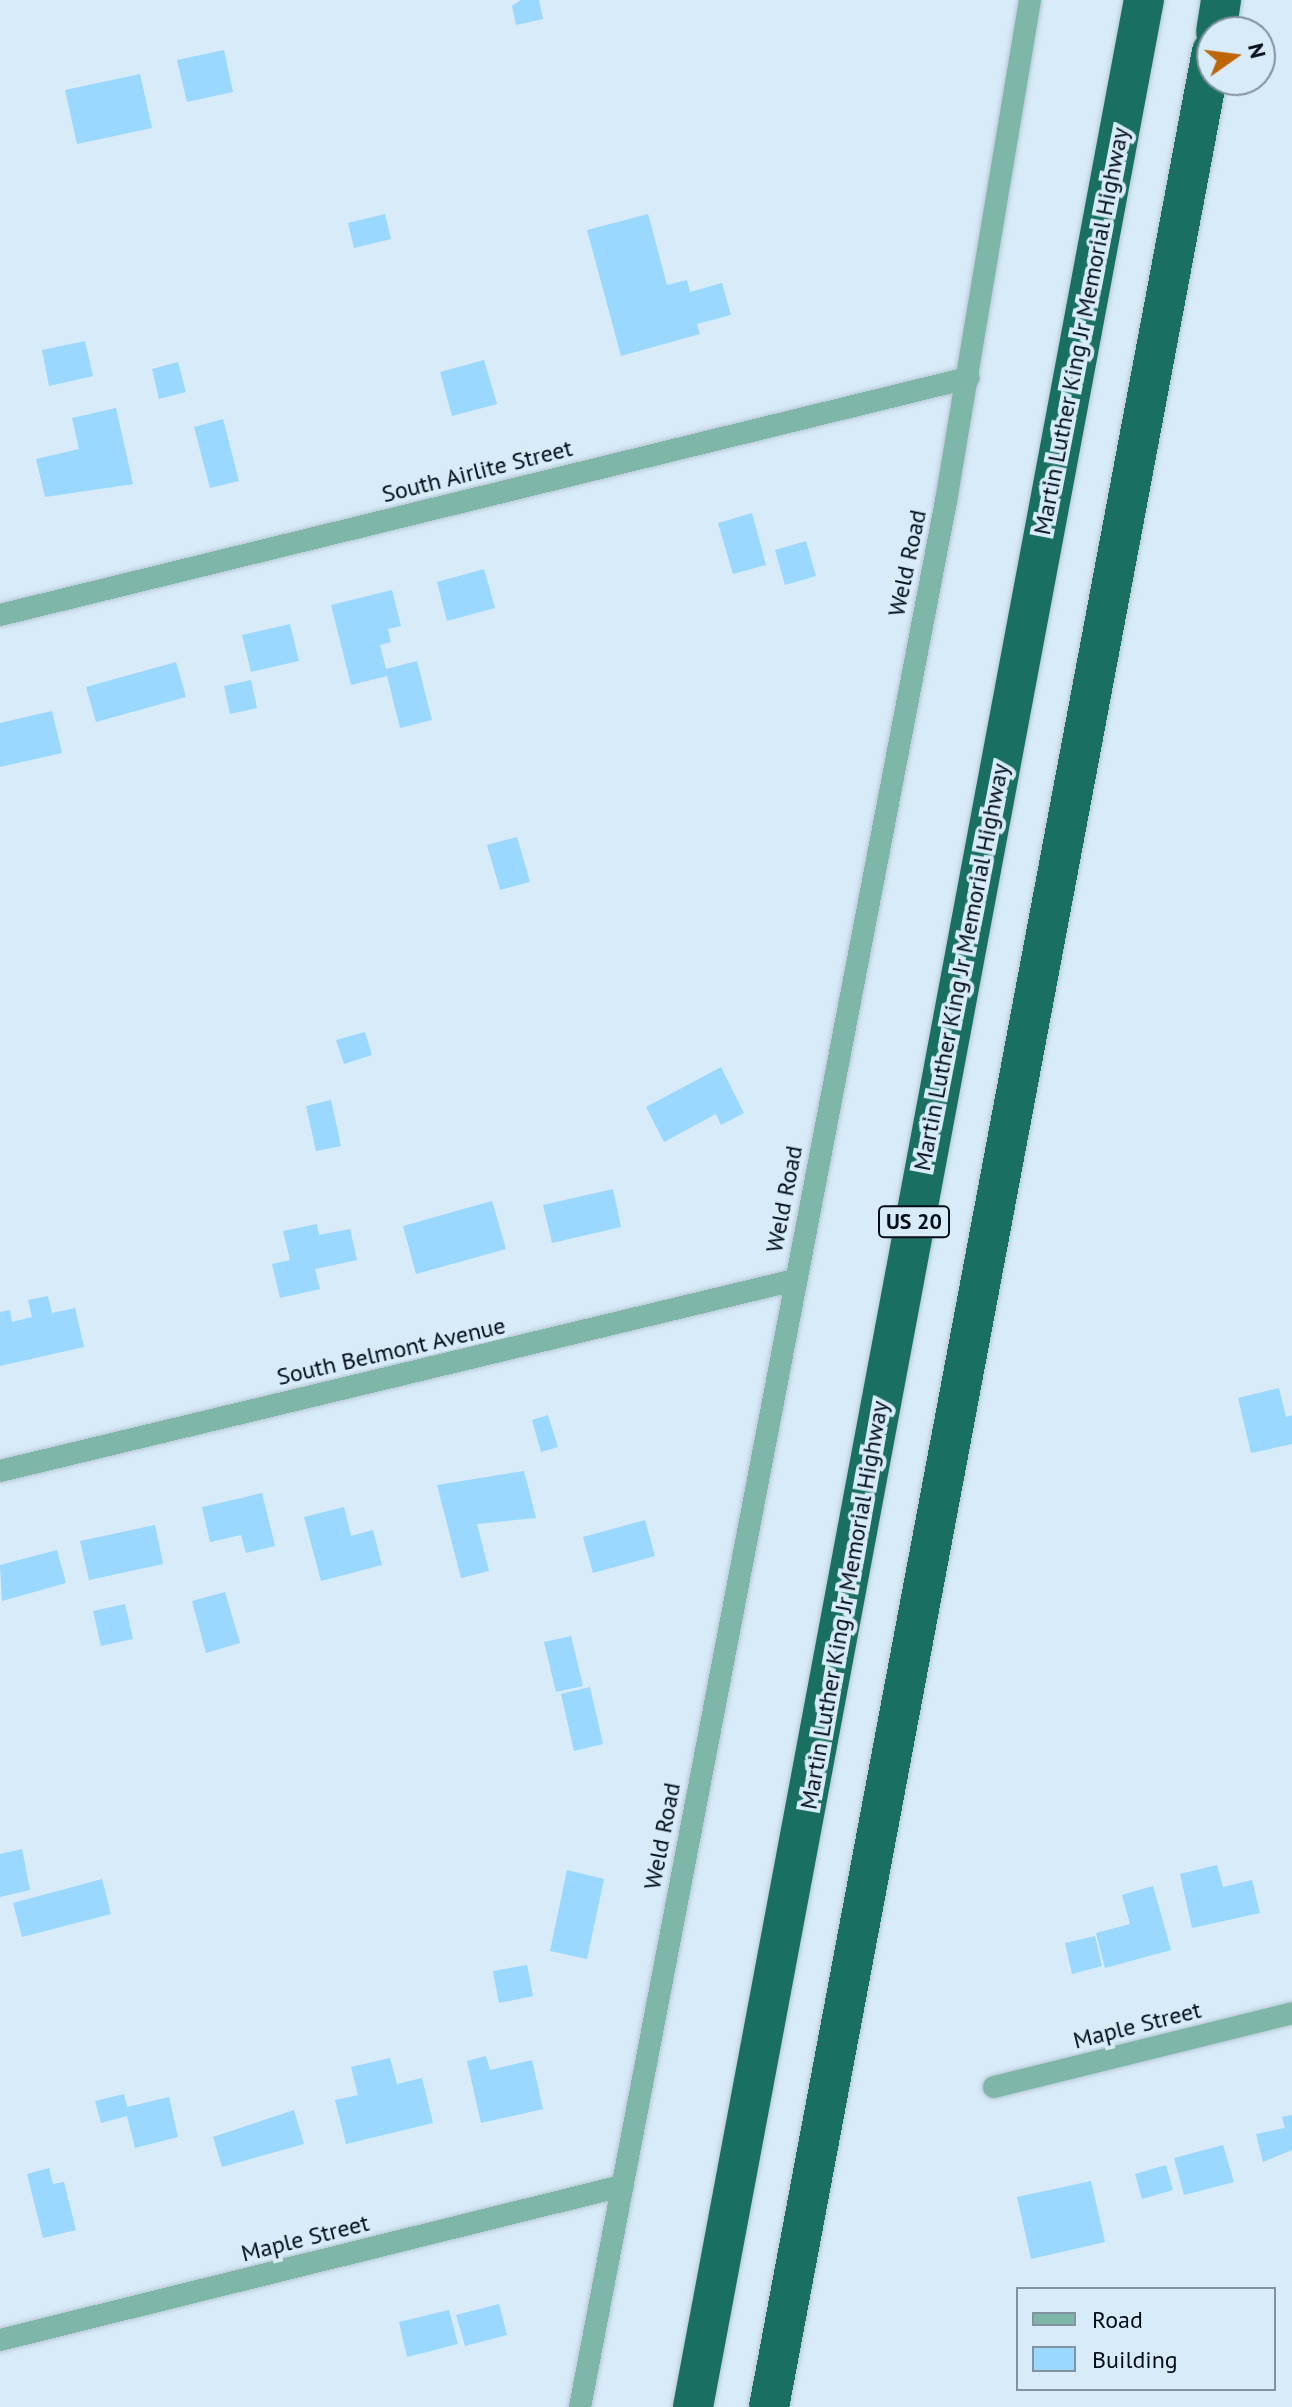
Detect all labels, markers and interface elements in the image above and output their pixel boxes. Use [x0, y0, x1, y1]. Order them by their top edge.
north arrow [1196, 16, 1276, 96]
text: N [1242, 40, 1273, 61]
street label: Martin Luther King Jr Memorial Highway [1027, 125, 1135, 537]
street label: South Airlite Street [378, 433, 576, 509]
street label: Weld Road [882, 507, 932, 619]
street label: Martin Luther King Jr Memorial Highway [907, 761, 1015, 1173]
street label: Weld Road [760, 1143, 808, 1255]
road number: US 20 [878, 1204, 950, 1240]
street label: South Belmont Avenue [274, 1311, 508, 1391]
street label: Martin Luther King Jr Memorial Highway [794, 1398, 894, 1812]
street label: Weld Road [638, 1780, 686, 1892]
street label: Maple Street [1070, 1995, 1204, 2055]
street label: Maple Street [238, 2208, 372, 2268]
legend [1016, 2287, 1276, 2391]
text: Road [1092, 2304, 1143, 2335]
text: Building [1092, 2344, 1178, 2375]

